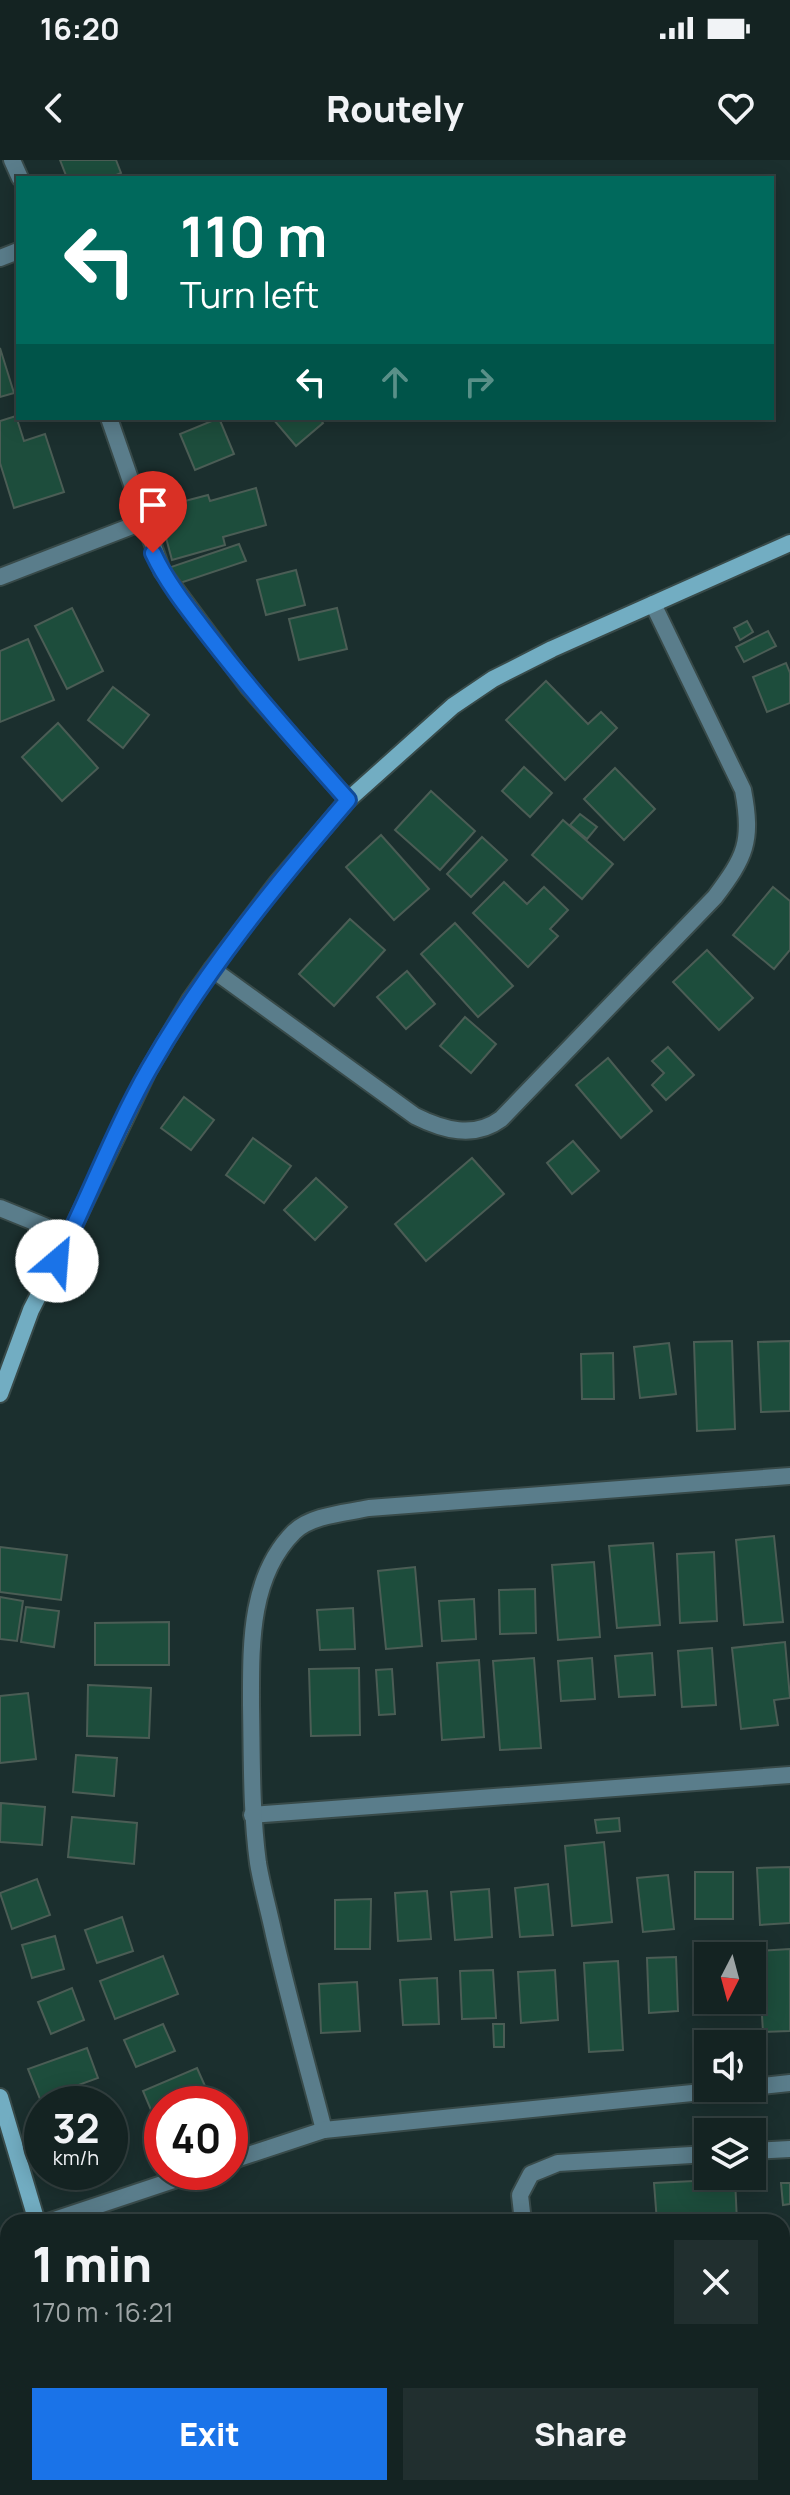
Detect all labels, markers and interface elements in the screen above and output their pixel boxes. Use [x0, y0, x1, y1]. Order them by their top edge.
text: 16:20 [40, 8, 120, 49]
text: Routely [326, 84, 464, 133]
icon: back [32, 86, 76, 130]
icon: heart [714, 86, 758, 130]
text: 110 m [180, 197, 327, 274]
icon: left [48, 208, 152, 312]
text: Turn left [180, 270, 319, 319]
icon: left [289, 360, 333, 404]
icon: ahead [373, 360, 417, 404]
icon: right [457, 360, 501, 404]
pin [119, 471, 187, 553]
icon: arrive [131, 483, 175, 527]
position arrow [15, 1219, 99, 1303]
north arrow [694, 1942, 766, 2014]
map controls [694, 1942, 766, 2190]
button: sound [694, 2030, 766, 2102]
speed limit sign: 40 [144, 2086, 248, 2190]
text: 32 [52, 2100, 100, 2155]
button: layers [694, 2118, 766, 2190]
text: km/h [53, 2144, 99, 2171]
text: 1 min [32, 2231, 152, 2296]
button: close [674, 2240, 758, 2324]
text: 170 m · 16:21 [32, 2294, 174, 2330]
button: Exit [32, 2388, 387, 2480]
button: Share [403, 2388, 758, 2480]

